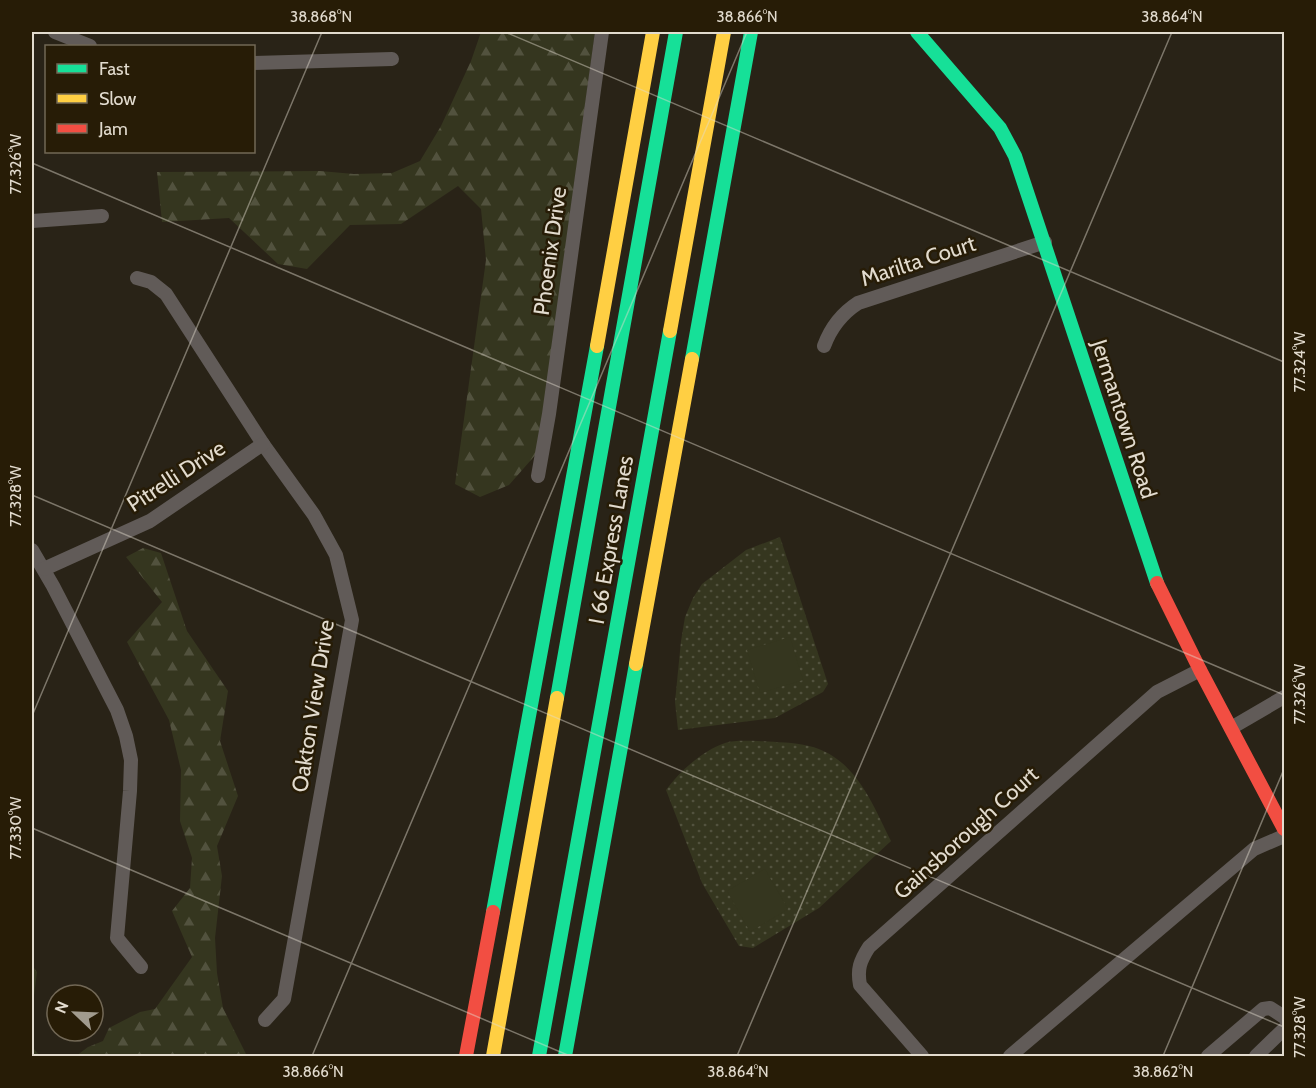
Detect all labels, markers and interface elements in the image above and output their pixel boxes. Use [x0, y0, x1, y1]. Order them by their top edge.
text: 38.868°N [290, 8, 352, 26]
text: 38.866°N [716, 8, 778, 26]
text: 38.864°N [1141, 8, 1203, 26]
legend [45, 45, 255, 153]
text: Fast [99, 58, 130, 80]
text: Slow [99, 88, 136, 110]
text: Jam [98, 118, 128, 140]
text: 77.326°W [7, 133, 25, 194]
street label: Phoenix Drive [528, 185, 572, 317]
street label: Marilta Court [857, 230, 979, 292]
text: 77.324°W [1291, 331, 1309, 392]
street label: Jermantown Road [1085, 335, 1162, 502]
street label: Pitrelli Drive [122, 434, 230, 518]
street label: I 66 Express Lanes [583, 454, 639, 626]
text: 77.328°W [7, 465, 25, 527]
street label: Oakton View Drive [286, 618, 340, 794]
text: 77.326°W [1291, 663, 1309, 724]
street label: Gainsborough Court [888, 761, 1044, 905]
text: 77.330°W [7, 796, 25, 859]
north arrow [45, 983, 105, 1043]
text: 77.328°W [1291, 996, 1309, 1058]
text: N [51, 998, 73, 1016]
text: 38.866°N [282, 1063, 344, 1081]
text: 38.864°N [707, 1063, 769, 1081]
text: 38.862°N [1133, 1063, 1193, 1081]

